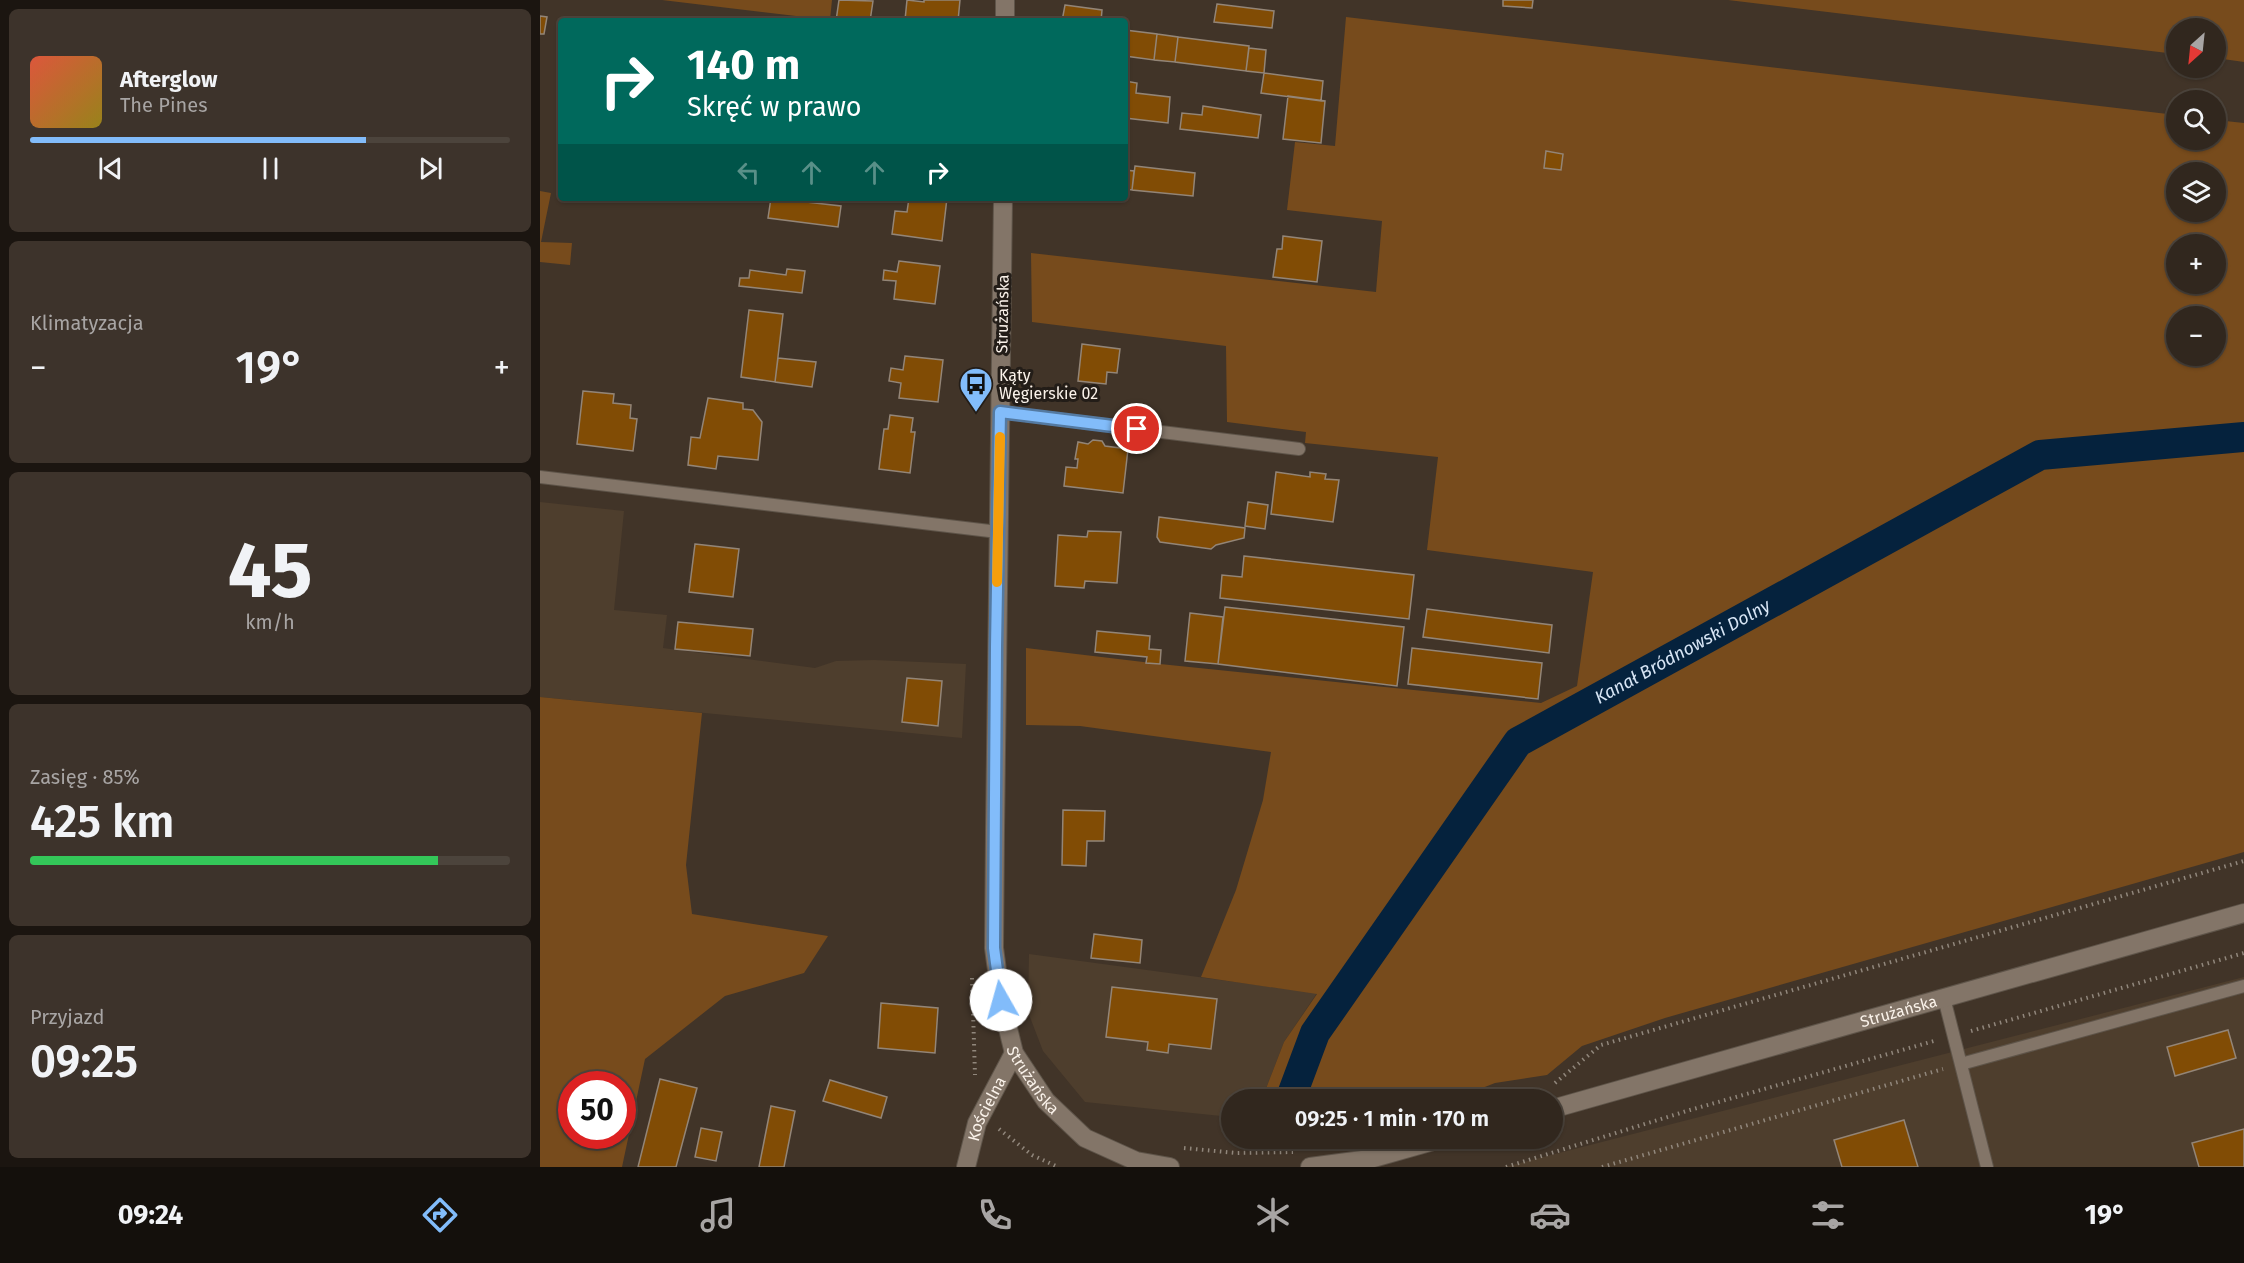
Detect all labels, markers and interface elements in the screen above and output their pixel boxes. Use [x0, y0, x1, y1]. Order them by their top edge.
north arrow [2166, 18, 2226, 78]
map controls [2166, 18, 2226, 366]
text: 140 m [687, 40, 800, 90]
icon: right [588, 42, 666, 120]
text: Afterglow [120, 66, 217, 93]
button: search [2166, 90, 2226, 150]
text: Skręć w prawo [687, 91, 862, 123]
text: The Pines [120, 93, 207, 117]
icon: previous [94, 152, 127, 185]
icon: pause [254, 152, 287, 185]
icon: next [414, 152, 447, 185]
icon: left [732, 156, 765, 189]
icon: ahead [795, 156, 828, 189]
icon: ahead [858, 156, 891, 189]
icon: right [921, 156, 954, 189]
button: layers [2166, 162, 2226, 222]
button: + [2166, 234, 2226, 294]
street label: Strużańska [992, 274, 1013, 354]
button: − [2166, 306, 2226, 366]
text: Klimatyzacja [30, 311, 144, 335]
text: 19° [236, 341, 304, 395]
text: − [30, 348, 47, 388]
text: + [494, 348, 510, 388]
bus stop icon: Kąty Węgierskie 02 [958, 366, 994, 413]
place label: Kąty Węgierskie 02 [999, 366, 1098, 403]
pin [1111, 403, 1162, 454]
icon: arrive [1120, 412, 1153, 445]
text: 45 [227, 524, 313, 618]
water label: Kanał Bródnowski Dolny [1591, 594, 1775, 709]
text: km/h [245, 610, 295, 634]
text: Zasięg · 85% [30, 765, 140, 789]
text: 425 km [30, 795, 174, 849]
position arrow [969, 968, 1033, 1032]
street label: Strużańska [1858, 991, 1939, 1031]
text: Przyjazd [30, 1005, 104, 1029]
text: 09:25 [30, 1035, 138, 1089]
street label: Strużańska [1003, 1044, 1063, 1118]
speed limit sign: 50 [558, 1071, 636, 1149]
street label: Kościelna [964, 1073, 1010, 1143]
text: 09:25 · 1 min · 170 m [1295, 1105, 1489, 1132]
icon: directions [419, 1194, 461, 1236]
icon: music [697, 1194, 739, 1236]
icon: phone [974, 1194, 1016, 1236]
icon: climate [1252, 1194, 1294, 1236]
icon: car [1529, 1194, 1571, 1236]
icon: filters [1807, 1194, 1849, 1236]
text: 09:24 [118, 1199, 183, 1231]
text: 19° [2084, 1199, 2126, 1231]

